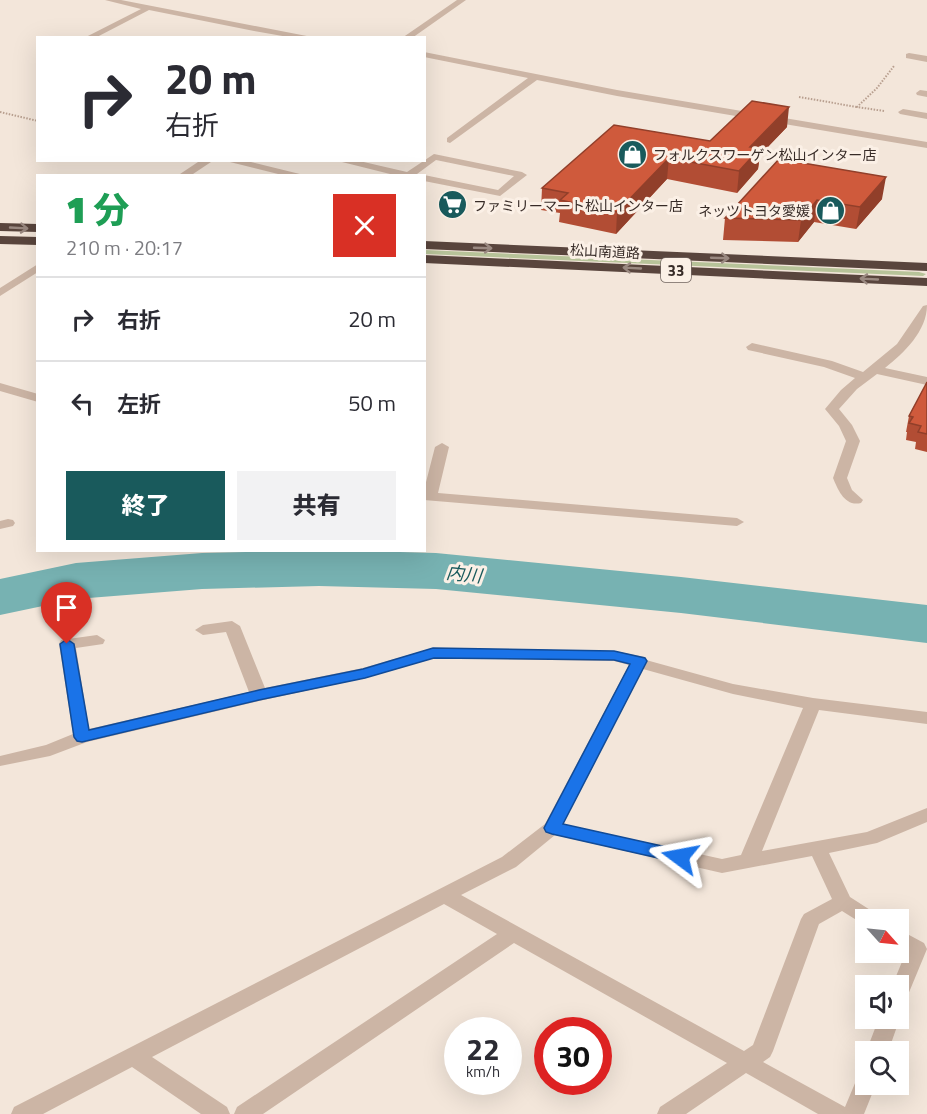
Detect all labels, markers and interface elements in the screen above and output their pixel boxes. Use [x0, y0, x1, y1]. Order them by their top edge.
text: 20 m [165, 46, 257, 110]
icon: right [66, 60, 144, 138]
text: 右折 [165, 104, 219, 145]
shop icon: フォルクスワーゲン松山インター店 [616, 138, 648, 170]
place label: フォルクスワーゲン松山インター店 [653, 144, 877, 165]
text: 1 分 [66, 182, 130, 237]
supermarket icon: ファミリーマート松山インター店 [436, 189, 468, 221]
button: close [333, 194, 396, 257]
shop icon: ネッツトヨタ愛媛 [815, 194, 847, 226]
place label: ファミリーマート松山インター店 [473, 195, 683, 216]
place label: ネッツトヨタ愛媛 [698, 200, 810, 221]
one-way arrow [8, 222, 28, 233]
text: 210 m · 20:17 [66, 232, 183, 263]
street label: 松山南道路 [569, 239, 641, 263]
one-way arrow [472, 242, 492, 253]
one-way arrow [709, 252, 729, 263]
road number: 33 [661, 258, 691, 282]
one-way arrow [622, 263, 642, 274]
one-way arrow [859, 274, 879, 285]
text: 20 m [348, 302, 396, 336]
icon: right [66, 303, 99, 336]
text: 右折 [117, 303, 161, 337]
text: 50 m [348, 386, 396, 420]
icon: left [66, 387, 99, 420]
text: 左折 [117, 387, 161, 421]
button: 終了 [66, 471, 225, 540]
button: 共有 [237, 471, 396, 540]
water label: 内川 [445, 559, 485, 590]
pin [41, 582, 92, 644]
icon: arrive [50, 591, 83, 624]
position arrow [648, 825, 712, 889]
north arrow [855, 909, 909, 963]
map controls [855, 909, 909, 1095]
button: sound [855, 975, 909, 1029]
speed limit sign: 30 [534, 1017, 612, 1095]
text: 22 [466, 1026, 500, 1072]
button: search [855, 1041, 909, 1095]
text: km/h [466, 1060, 500, 1083]

